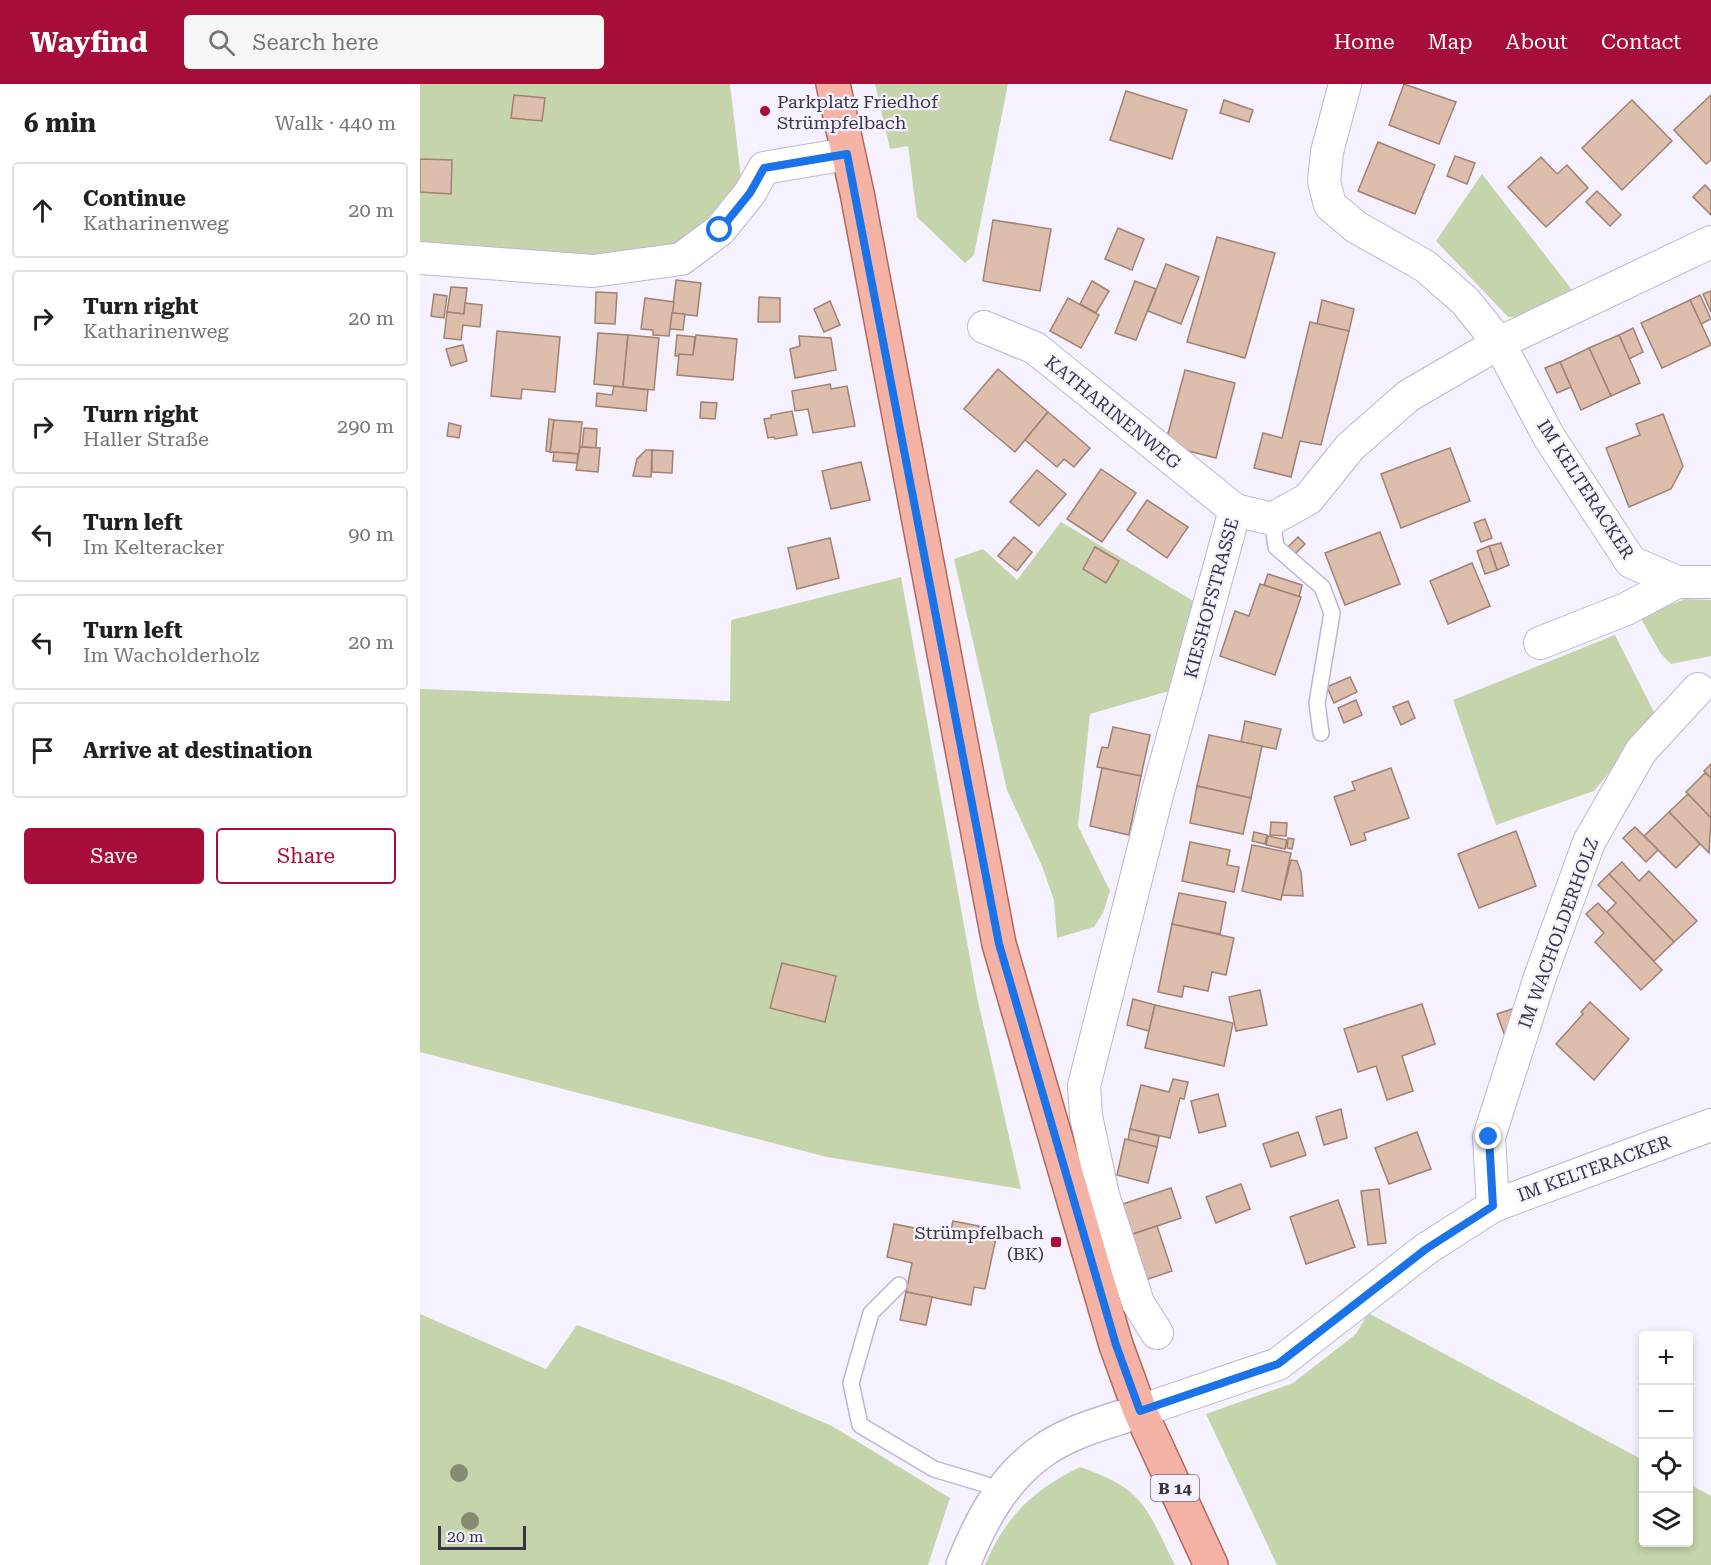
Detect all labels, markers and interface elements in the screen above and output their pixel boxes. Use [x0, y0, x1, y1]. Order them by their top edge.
search box [184, 15, 604, 69]
text: Wayfind [30, 26, 148, 59]
icon: search [205, 26, 238, 59]
text: Search here [253, 30, 379, 55]
text: Home [1334, 30, 1395, 54]
text: Map [1428, 30, 1473, 54]
text: About [1506, 30, 1568, 54]
text: Contact [1601, 30, 1681, 54]
place label: Parkplatz Friedhof Strümpfelbach [777, 91, 939, 133]
marker: Parkplatz Friedhof Strümpfelbach [758, 104, 772, 118]
text: 6 min [24, 108, 96, 138]
text: Walk · 440 m [275, 111, 396, 135]
text: Continue [83, 186, 186, 211]
icon: ahead [26, 194, 59, 227]
text: 20 m [348, 198, 394, 222]
text: Katharinenweg [83, 211, 229, 235]
route start [706, 216, 732, 242]
text: Turn right [83, 294, 198, 319]
icon: right [26, 302, 59, 335]
text: 20 m [348, 306, 394, 330]
text: Katharinenweg [83, 319, 229, 343]
street label: KATHARINENWEG [1041, 351, 1185, 473]
text: Turn right [83, 402, 198, 427]
icon: right [26, 410, 59, 443]
text: 290 m [337, 414, 394, 438]
street label: IM KELTERACKER [1533, 415, 1639, 563]
text: Haller Straße [83, 427, 209, 451]
text: Turn left [83, 510, 183, 535]
street label: KIESHOFSTRASSE [1179, 516, 1243, 680]
icon: left [26, 518, 59, 551]
text: 90 m [348, 522, 394, 546]
text: Im Kelteracker [83, 535, 224, 559]
text: Turn left [83, 618, 183, 643]
icon: left [26, 626, 59, 659]
text: 20 m [348, 630, 394, 654]
text: Im Wacholderholz [83, 643, 259, 667]
icon: arrive [26, 734, 59, 767]
text: Arrive at destination [83, 738, 312, 763]
button: Save [24, 828, 204, 884]
button: Share [216, 828, 396, 884]
street label: IM WACHOLDERHOLZ [1514, 835, 1602, 1031]
route end [1475, 1123, 1501, 1149]
street label: IM KELTERACKER [1514, 1130, 1674, 1206]
place label: Strümpfelbach (BK) [915, 1222, 1044, 1264]
marker: Strümpfelbach (BK) [1049, 1235, 1063, 1249]
map controls [1639, 1331, 1693, 1547]
button: + [1639, 1331, 1693, 1385]
button: − [1639, 1385, 1693, 1439]
button: locate [1639, 1439, 1693, 1493]
road number: B 14 [1151, 1475, 1199, 1501]
button: layers [1639, 1493, 1693, 1547]
scale bar [438, 1523, 526, 1550]
text: 20 m [447, 1527, 484, 1546]

